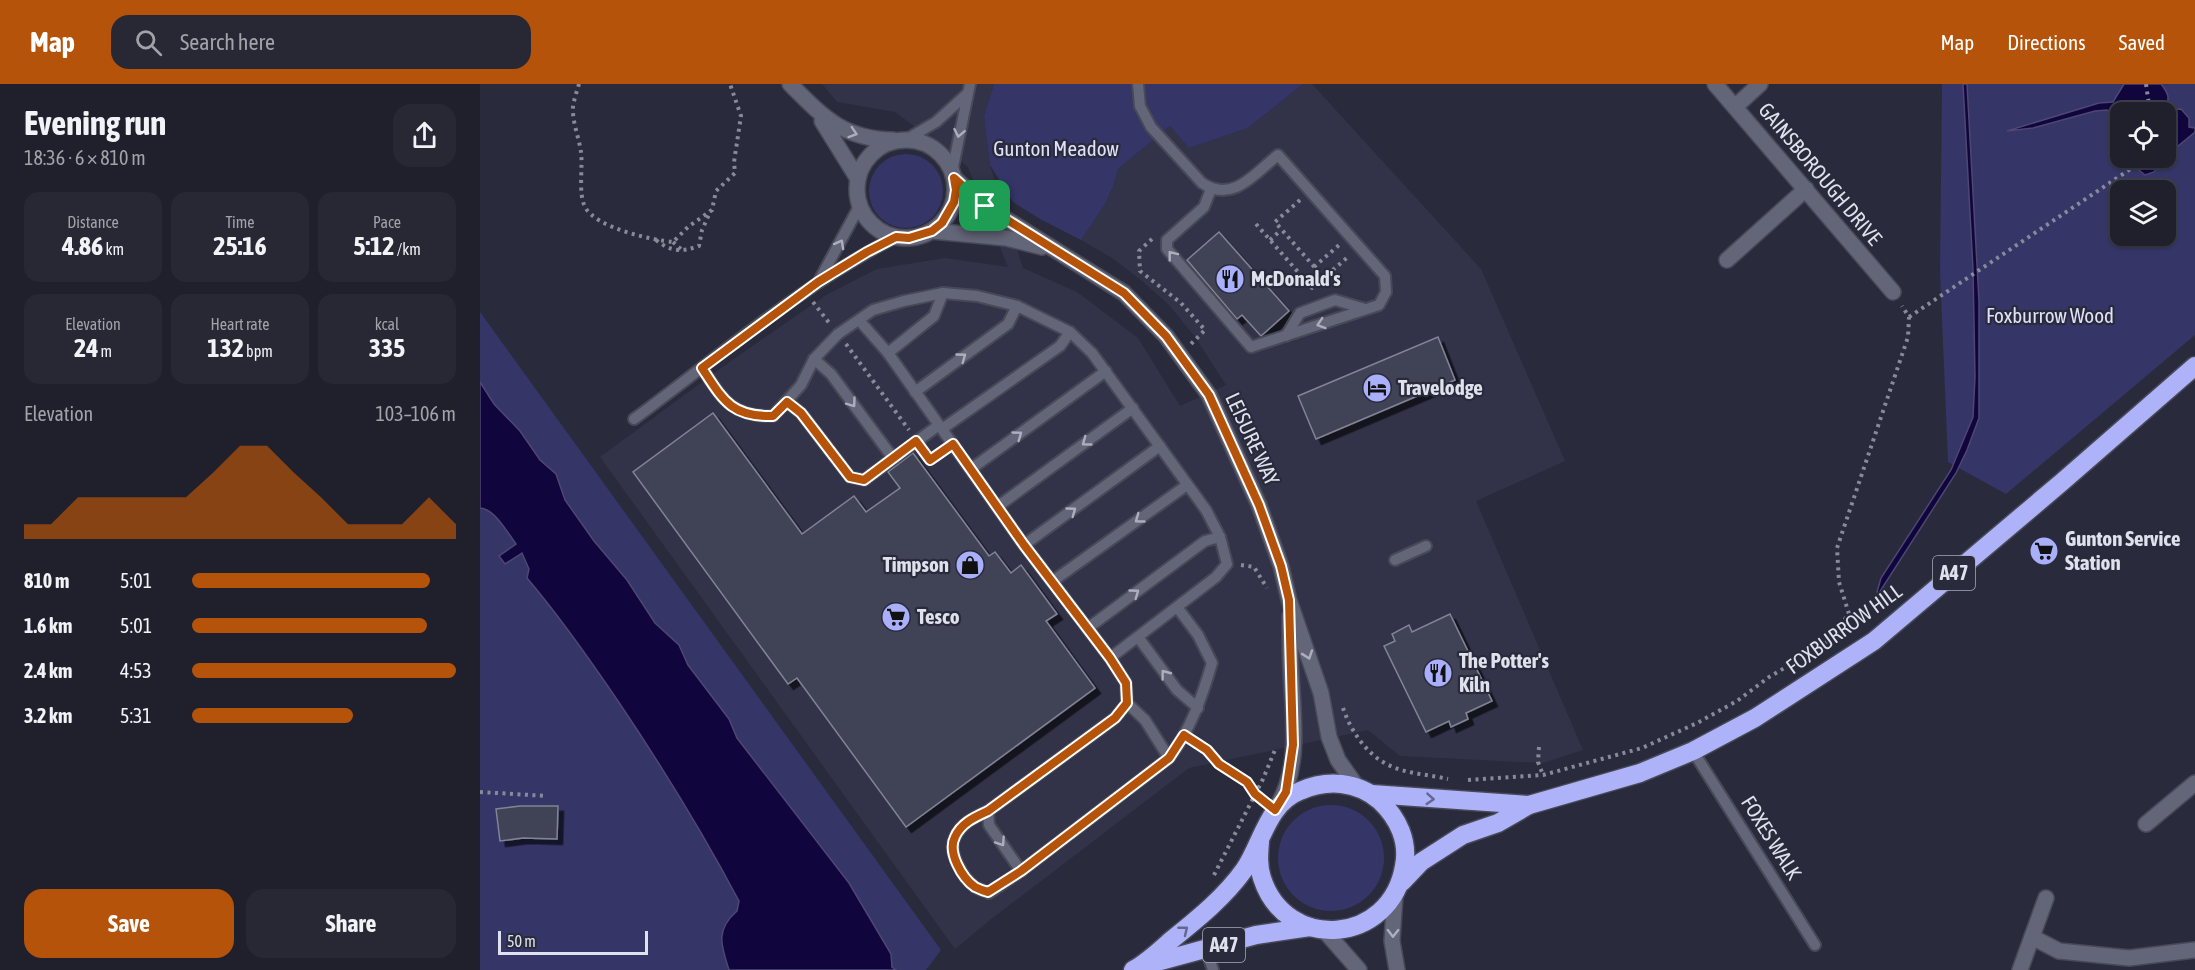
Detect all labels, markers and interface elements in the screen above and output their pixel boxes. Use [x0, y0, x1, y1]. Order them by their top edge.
search box [111, 15, 531, 69]
text: Map [30, 26, 75, 58]
icon: search [132, 26, 165, 59]
text: Search here [180, 29, 275, 55]
text: Map [1940, 30, 1974, 54]
text: Directions [2007, 30, 2086, 54]
text: Saved [2119, 30, 2165, 54]
street label: GAINSBOROUGH DRIVE [1754, 97, 1887, 249]
map controls [2110, 102, 2176, 246]
button: locate [2110, 102, 2176, 168]
text: Evening run [24, 104, 166, 142]
button: share [393, 104, 456, 167]
one-way arrow [847, 126, 858, 138]
one-way arrow [953, 127, 966, 137]
park label: Gunton Meadow [993, 136, 1119, 160]
text: 18:36 · 6 × 810 m [24, 146, 146, 169]
pin [959, 180, 1010, 231]
button: layers [2110, 180, 2176, 246]
icon: arrive [968, 189, 1001, 222]
text: Distance [67, 213, 119, 231]
text: Time [225, 213, 255, 231]
text: Pace [373, 213, 401, 231]
text: 4.86 [62, 231, 103, 261]
text: 25:16 [213, 231, 267, 261]
text: 5:12 [353, 231, 395, 261]
one-way arrow [833, 239, 844, 250]
text: km [103, 240, 124, 258]
text: /km [395, 240, 421, 258]
one-way arrow [1169, 251, 1180, 262]
restaurant icon: McDonald's [1214, 263, 1246, 295]
place label: McDonald's [1251, 266, 1341, 290]
park label: Foxburrow Wood [1986, 303, 2114, 327]
text: Elevation [65, 315, 121, 333]
text: Heart rate [211, 315, 269, 333]
text: kcal [375, 315, 399, 333]
one-way arrow [1316, 317, 1327, 329]
text: 24 [74, 333, 98, 363]
text: 132 [207, 333, 244, 363]
text: 335 [369, 333, 405, 363]
text: m [98, 342, 112, 360]
text: bpm [244, 342, 273, 360]
one-way arrow [956, 353, 967, 364]
hotel icon: Travelodge [1361, 372, 1393, 404]
place label: Travelodge [1398, 375, 1483, 399]
street label: LEISURE WAY [1221, 388, 1285, 489]
one-way arrow [845, 396, 856, 407]
text: Elevation [24, 402, 93, 425]
text: 103–106 m [375, 402, 456, 425]
one-way arrow [1012, 431, 1023, 442]
one-way arrow [1081, 435, 1092, 446]
one-way arrow [1065, 507, 1076, 518]
one-way arrow [1135, 512, 1146, 523]
place label: Gunton Service Station [2065, 526, 2181, 574]
supermarket icon: Gunton Service Station [2028, 535, 2060, 567]
shop icon: Timpson [954, 549, 986, 581]
place label: Timpson [883, 552, 949, 576]
road number: A47 [1933, 556, 1975, 590]
text: 810 m [24, 569, 69, 592]
text: 5:01 [120, 569, 152, 592]
street label: FOXBURROW HILL [1781, 578, 1906, 678]
one-way arrow [1128, 589, 1139, 600]
supermarket icon: Tesco [880, 601, 912, 633]
place label: Tesco [917, 604, 960, 628]
text: 1.6 km [24, 614, 72, 637]
text: 5:01 [120, 614, 152, 637]
place label: The Potter's Kiln [1459, 648, 1549, 696]
one-way arrow [1301, 649, 1314, 660]
restaurant icon: The Potter's Kiln [1422, 657, 1454, 689]
text: 2.4 km [24, 659, 72, 682]
text: 4:53 [120, 659, 152, 682]
one-way arrow [1162, 670, 1173, 681]
text: 3.2 km [24, 704, 72, 727]
text: 5:31 [120, 704, 152, 727]
street label: FOXES WALK [1737, 791, 1807, 884]
one-way arrow [1426, 792, 1435, 805]
one-way arrow [994, 836, 1005, 847]
button: Save [24, 889, 234, 958]
button: Share [246, 889, 456, 958]
one-way arrow [1177, 926, 1188, 937]
scale bar [498, 928, 648, 956]
road number: A47 [1203, 928, 1245, 962]
one-way arrow [1387, 929, 1399, 938]
text: 50 m [507, 932, 536, 950]

